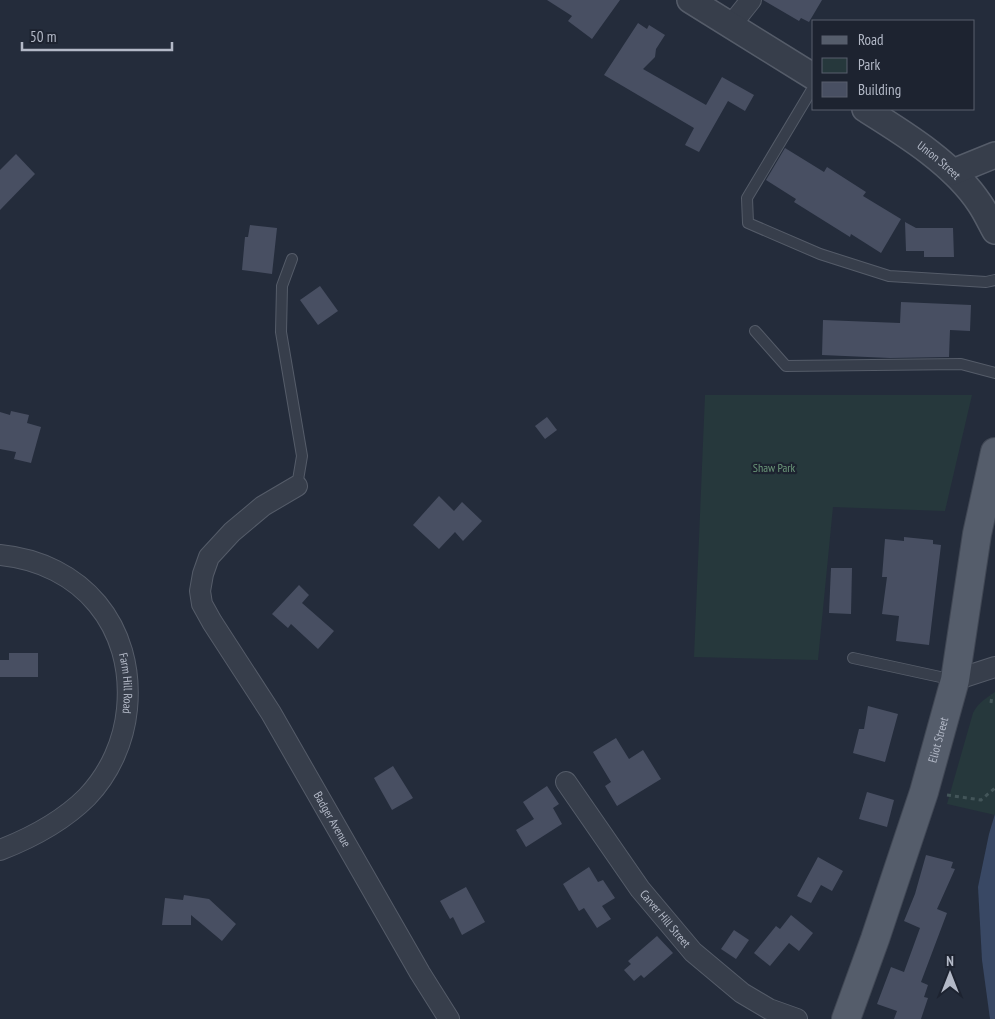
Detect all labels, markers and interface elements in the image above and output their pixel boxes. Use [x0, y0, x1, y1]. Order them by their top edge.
scale bar [22, 20, 172, 52]
legend [812, 20, 975, 110]
text: 50 m [30, 27, 56, 46]
text: Road [858, 30, 884, 49]
text: Park [858, 55, 880, 74]
text: Building [858, 80, 901, 99]
street label: Union Street [914, 138, 965, 183]
park label: Shaw Park [753, 460, 796, 475]
street label: Farm Hill Road [116, 651, 136, 715]
street label: Eliot Street [924, 715, 952, 764]
street label: Badger Avenue [311, 789, 354, 850]
street label: Carver Hill Street [637, 886, 694, 951]
north arrow [925, 949, 975, 999]
text: N [946, 952, 954, 970]

